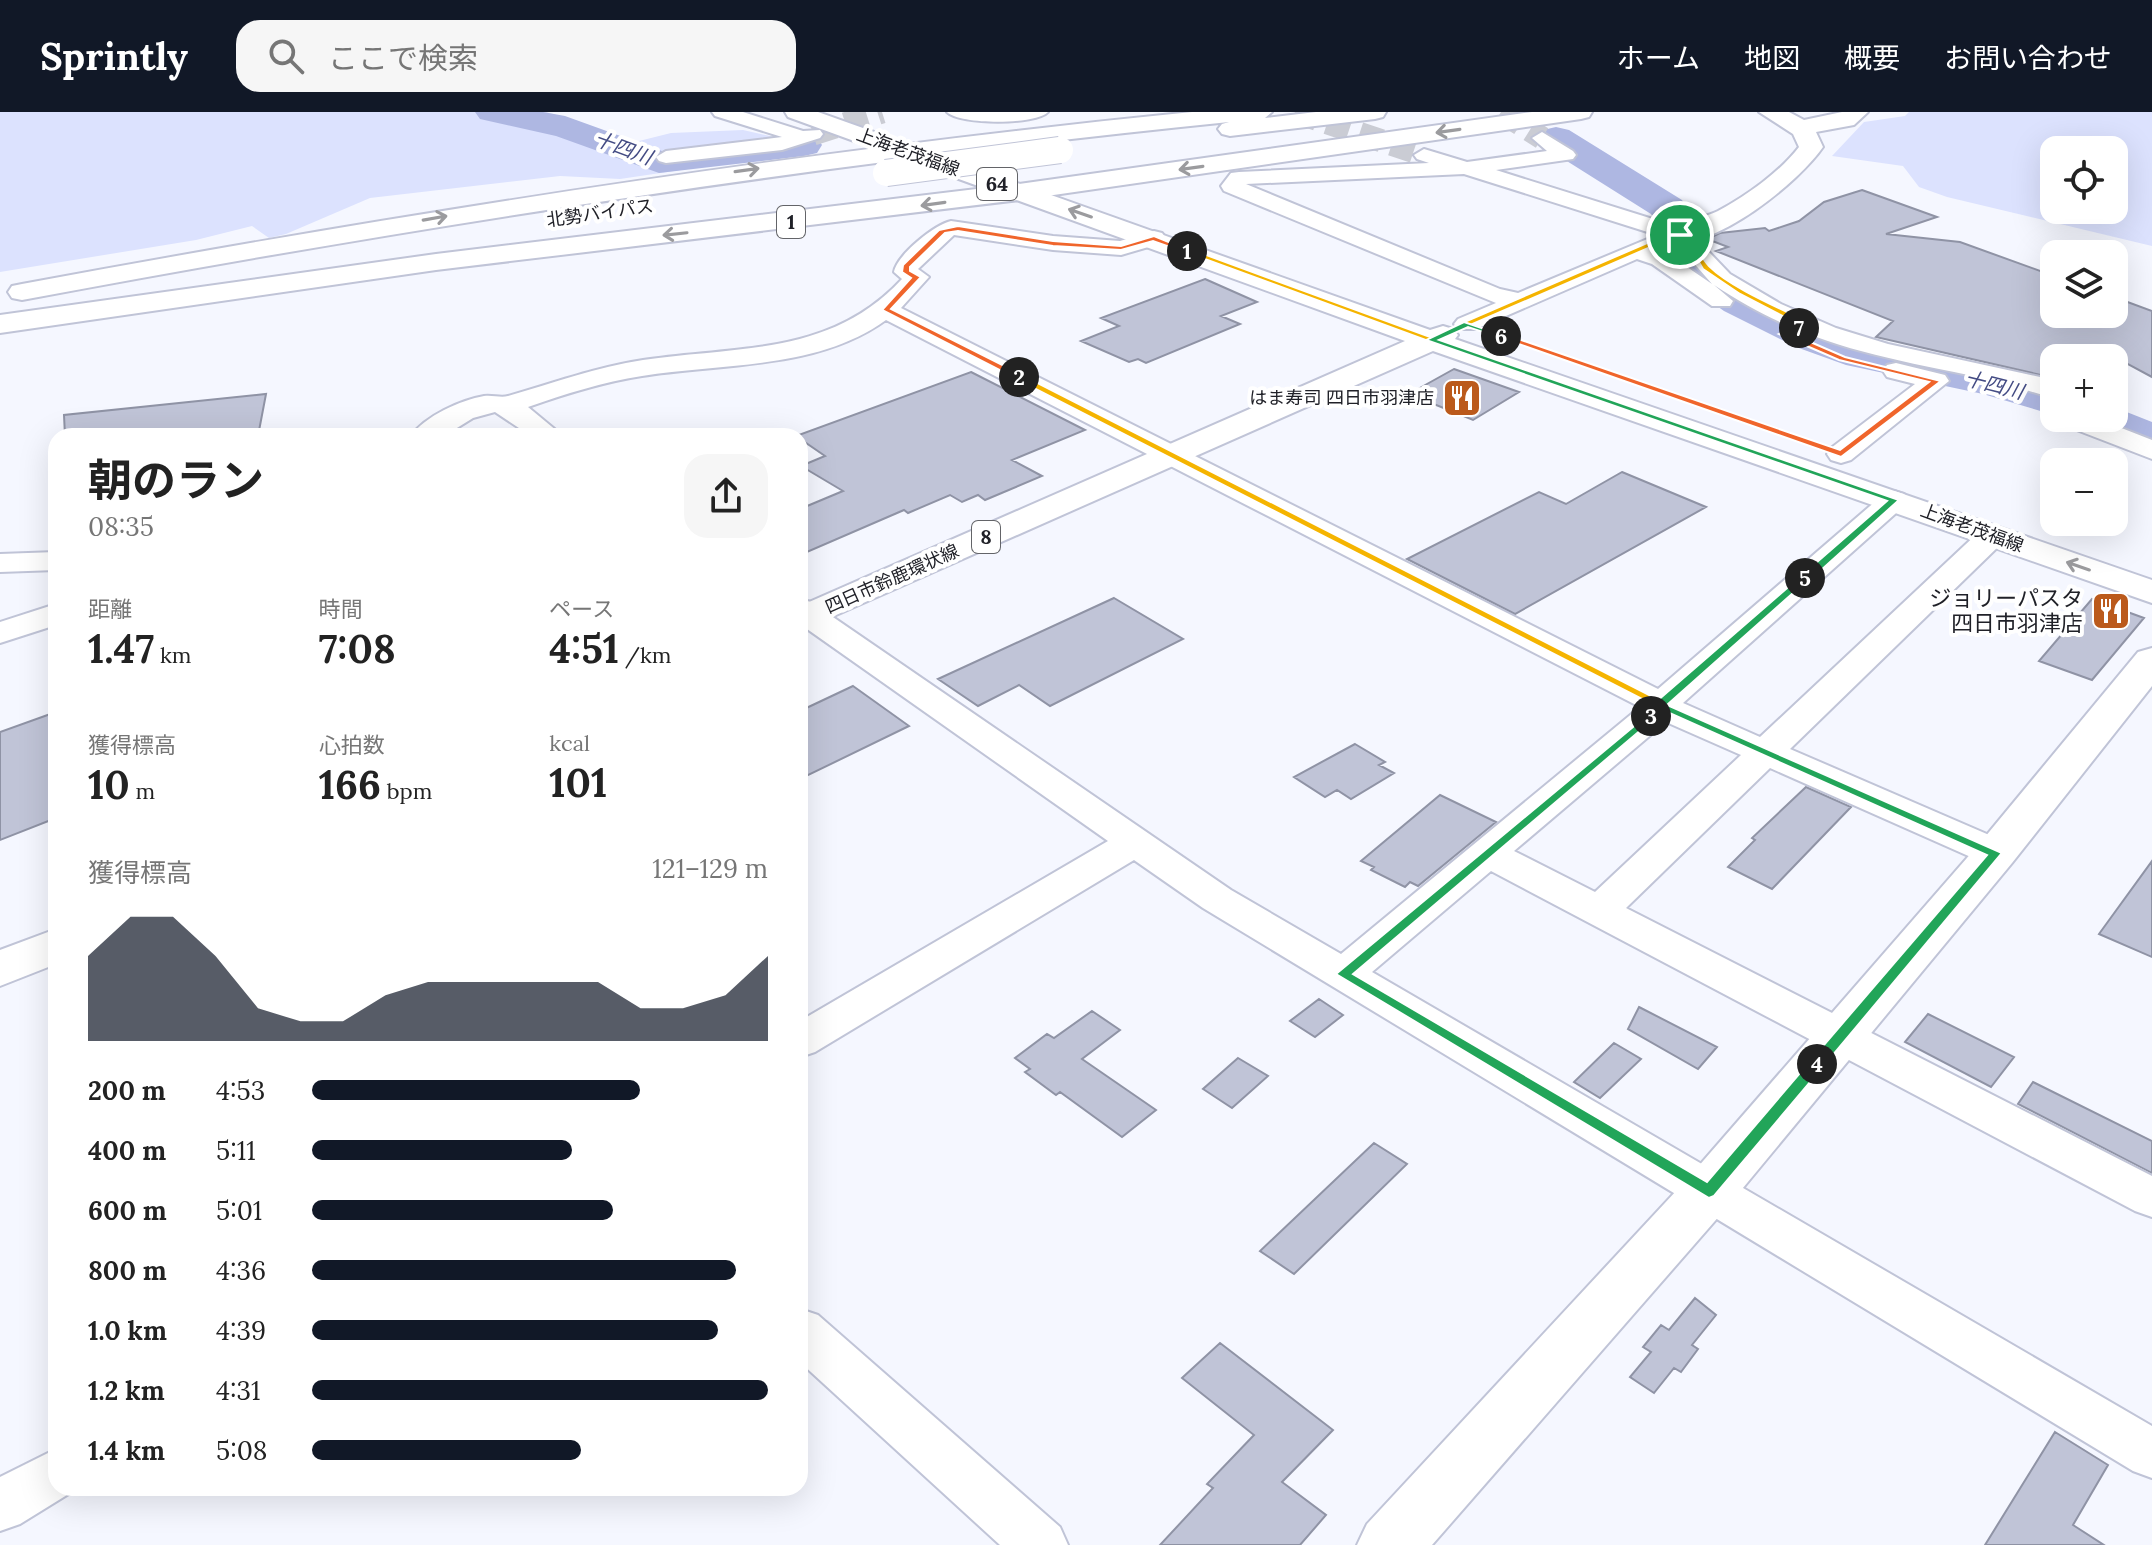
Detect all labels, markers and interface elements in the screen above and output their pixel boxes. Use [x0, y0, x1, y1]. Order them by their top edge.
search box [236, 20, 796, 92]
text: Sprintly [40, 32, 188, 80]
icon: search [264, 34, 308, 78]
text: ここで検索 [328, 39, 478, 77]
text: ホーム [1617, 40, 1700, 76]
text: 地図 [1744, 40, 1800, 76]
text: 概要 [1844, 40, 1900, 76]
text: お問い合わせ [1944, 40, 2112, 76]
street label: 上海老茂福線 [853, 122, 963, 181]
one-way arrow [1436, 124, 1461, 139]
water label: 十四川 [591, 126, 658, 170]
map controls [2040, 136, 2128, 536]
button: locate [2040, 136, 2128, 224]
one-way arrow [1179, 161, 1204, 176]
one-way arrow [734, 162, 759, 177]
road number: 64 [977, 168, 1017, 200]
street label: 北勢バイパス [545, 194, 655, 231]
one-way arrow [921, 197, 946, 212]
pin [1646, 201, 1714, 269]
one-way arrow [1068, 205, 1093, 220]
road number: 1 [777, 206, 805, 238]
one-way arrow [422, 210, 447, 225]
icon: arrive [1658, 213, 1702, 257]
one-way arrow [662, 227, 689, 242]
pin: 1 [1167, 231, 1207, 271]
text: 1 [1183, 237, 1191, 265]
button: layers [2040, 240, 2128, 328]
pin: 7 [1779, 308, 1819, 348]
text: 7 [1794, 314, 1804, 342]
pin: 6 [1481, 316, 1521, 356]
text: 6 [1495, 322, 1507, 350]
button: + [2040, 344, 2128, 432]
pin: 2 [999, 357, 1039, 397]
text: 2 [1013, 363, 1025, 391]
water label: 十四川 [1962, 365, 2028, 404]
restaurant icon: はま寿司 四日市羽津店 [1441, 377, 1483, 419]
place label: はま寿司 四日市羽津店 [1249, 386, 1434, 409]
button: − [2040, 448, 2128, 536]
text: 朝のラン [88, 452, 264, 508]
button: share [684, 454, 768, 538]
street label: 上海老茂福線 [1917, 498, 2027, 557]
text: 08:35 [88, 510, 154, 543]
road number: 8 [972, 521, 1000, 553]
street label: 四日市鈴鹿環状線 [821, 539, 962, 618]
pin: 5 [1785, 558, 1825, 598]
one-way arrow [2067, 558, 2091, 572]
text: 5 [1799, 564, 1811, 592]
place label: ジョリーパスタ 四日市羽津店 [1929, 584, 2083, 637]
restaurant icon: ジョリーパスタ 四日市羽津店 [2090, 590, 2132, 632]
text: 距離 [88, 595, 132, 623]
text: 時間 [319, 595, 363, 623]
text: ペース [549, 595, 614, 623]
text: 1.47 [88, 623, 154, 674]
text: 7:08 [319, 623, 396, 674]
text: 4:51 [549, 623, 619, 674]
text: km [154, 641, 191, 669]
text: /km [619, 641, 672, 669]
pin: 3 [1631, 696, 1671, 736]
text: 3 [1645, 702, 1657, 730]
text: kcal [549, 729, 590, 757]
text: 獲得標高 [88, 731, 176, 759]
text: 心拍数 [319, 731, 385, 759]
text: 101 [549, 757, 607, 808]
text: 10 [88, 759, 130, 810]
text: 166 [319, 759, 381, 810]
text: m [130, 777, 155, 805]
text: bpm [381, 777, 432, 805]
text: 121–129 m [652, 852, 768, 885]
text: 獲得標高 [88, 856, 192, 889]
pin: 4 [1797, 1044, 1837, 1084]
text: 4 [1811, 1050, 1823, 1078]
text: 200 m [88, 1074, 166, 1107]
text: 4:53 [216, 1074, 265, 1107]
text: 400 m [88, 1134, 166, 1167]
text: 5:11 [216, 1134, 256, 1167]
text: 600 m [88, 1194, 167, 1227]
text: 5:01 [216, 1194, 262, 1227]
text: 800 m [88, 1254, 167, 1287]
text: 4:36 [216, 1254, 266, 1287]
text: 1.0 km [88, 1314, 167, 1347]
text: 4:39 [216, 1314, 266, 1347]
text: 1.2 km [88, 1374, 165, 1407]
text: 4:31 [216, 1374, 261, 1407]
text: 1.4 km [88, 1434, 165, 1467]
text: 5:08 [216, 1434, 267, 1467]

